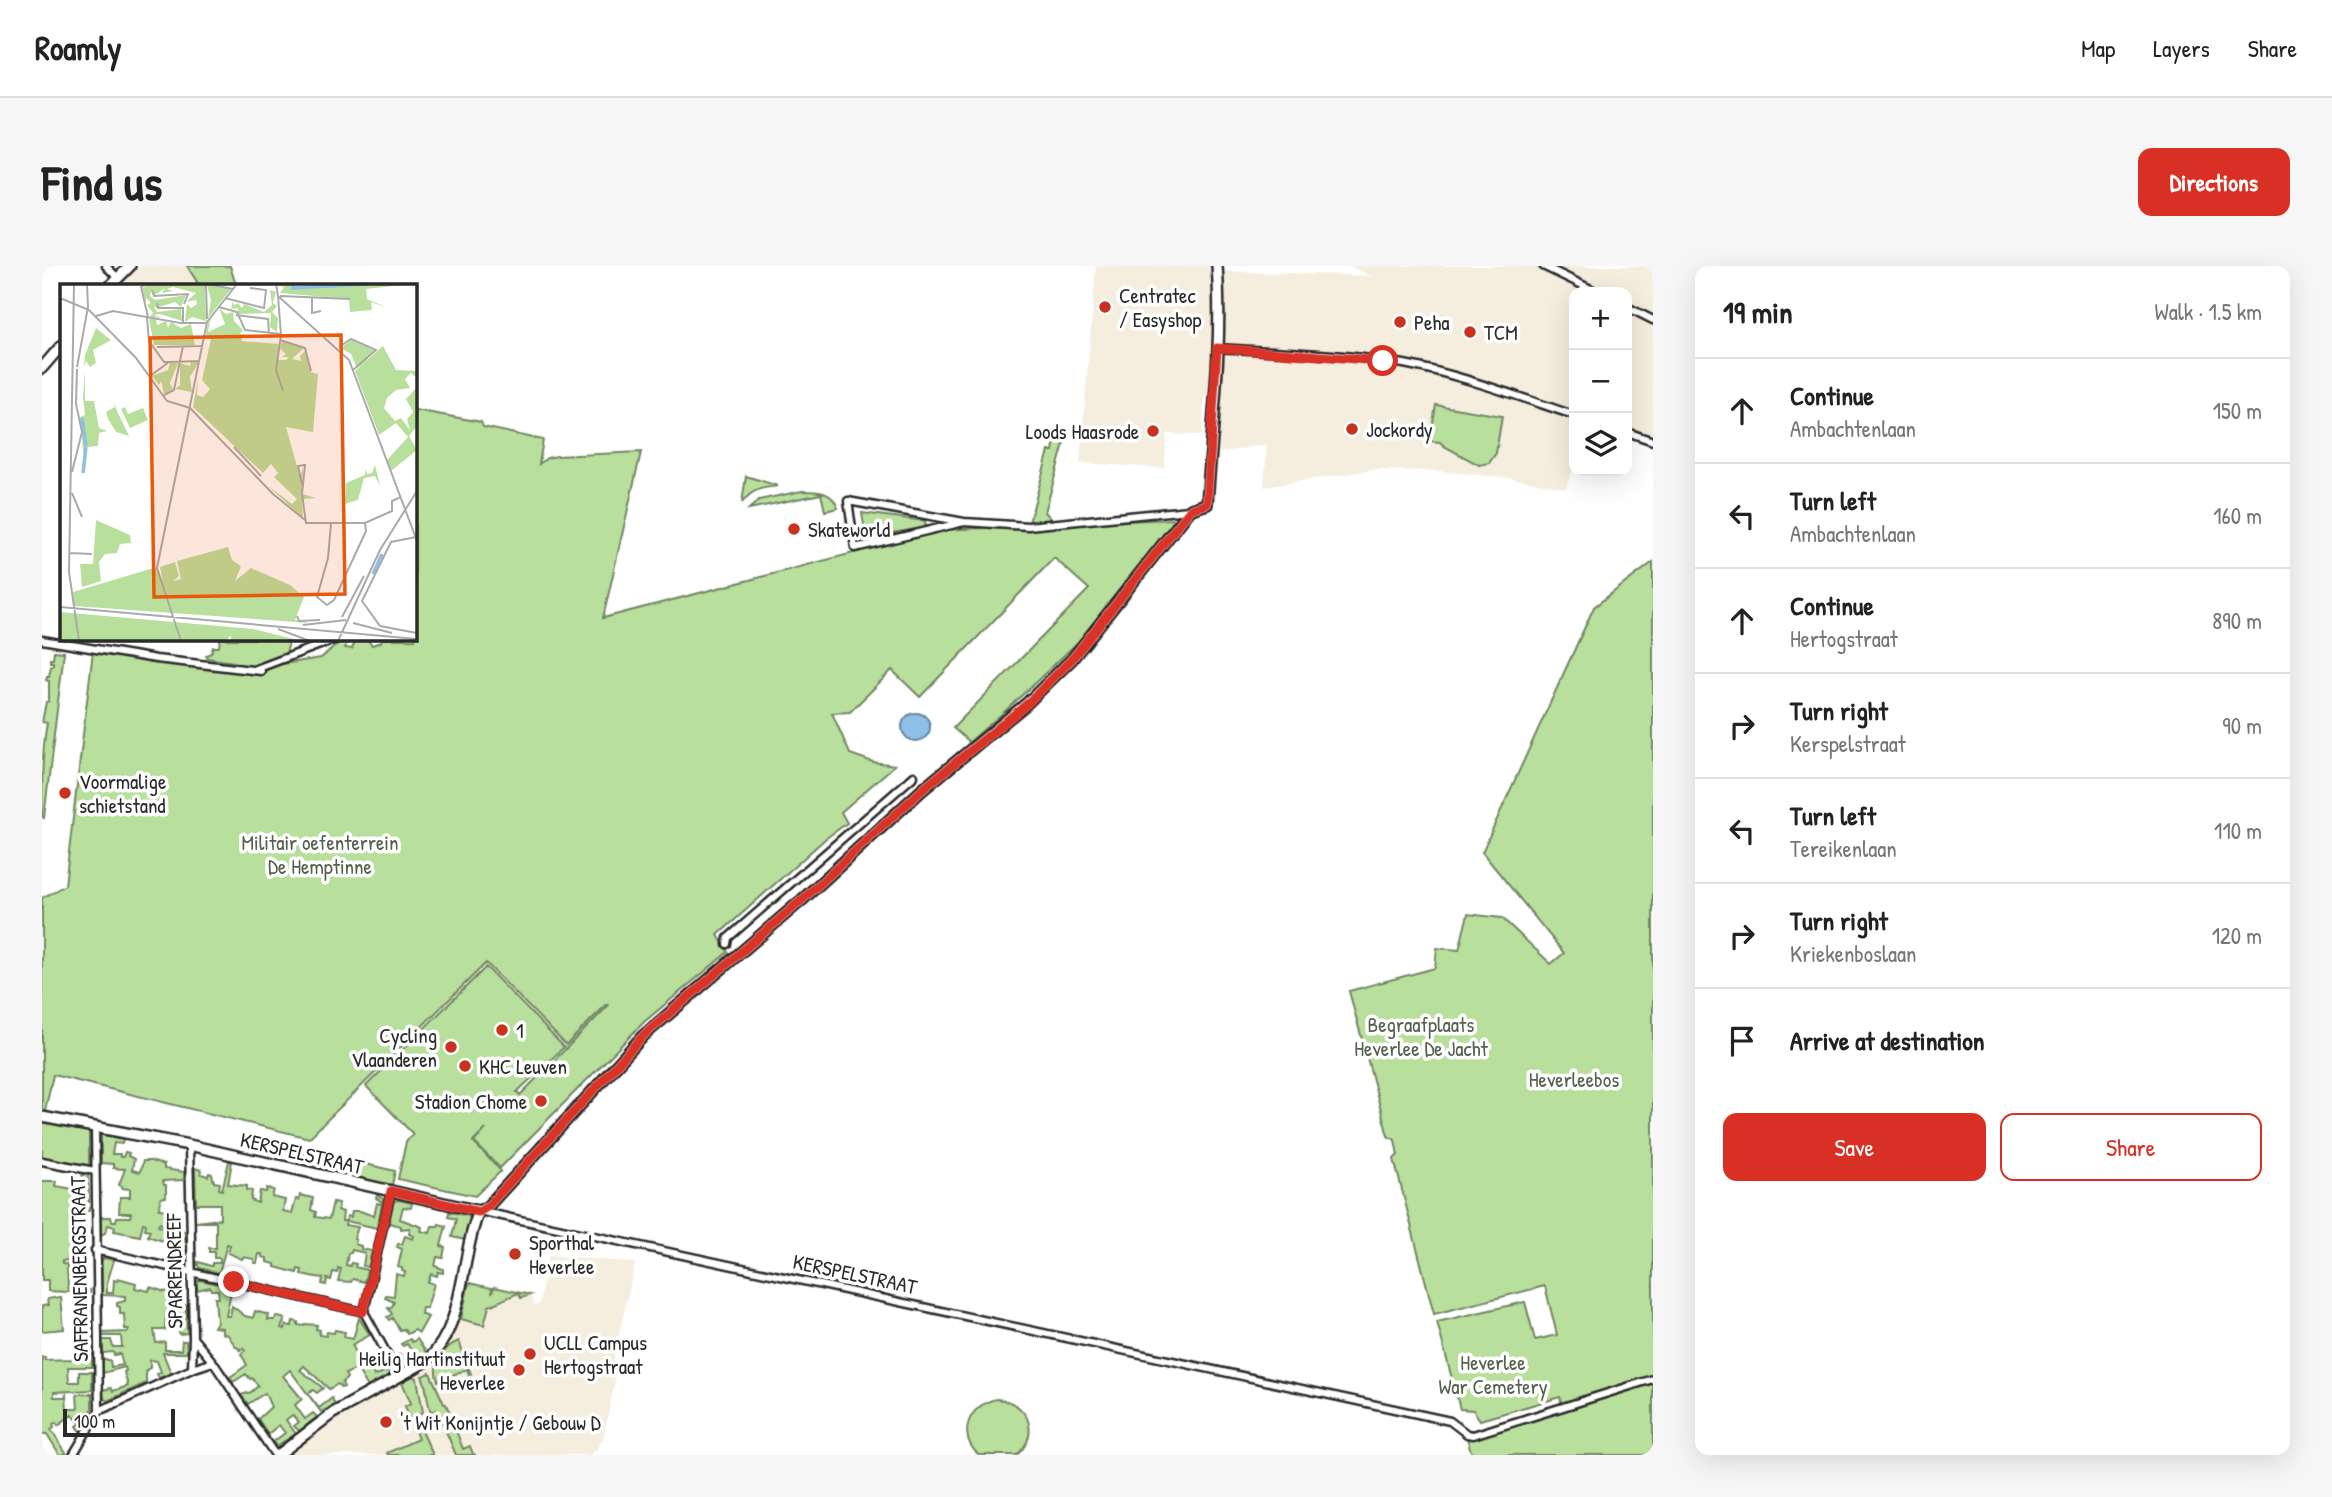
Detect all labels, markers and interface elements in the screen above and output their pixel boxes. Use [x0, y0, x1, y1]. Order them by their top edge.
text: Roamly [35, 26, 121, 70]
text: Map [2081, 32, 2115, 64]
text: Layers [2153, 32, 2210, 64]
text: Share [2248, 32, 2297, 64]
button: Directions [2138, 148, 2290, 216]
text: Find us [42, 149, 162, 215]
place label: Centratec / Easyshop [1119, 281, 1202, 334]
inset map [60, 284, 416, 640]
map controls [1569, 287, 1632, 476]
button: + [1569, 287, 1632, 350]
text: 19 min [1723, 292, 1792, 332]
text: Walk · 1.5 km [2154, 296, 2262, 327]
marker: Centratec / Easyshop [1097, 299, 1113, 315]
place label: Peha [1414, 308, 1450, 337]
marker: Peha [1392, 314, 1408, 330]
place label: TCM [1484, 318, 1518, 347]
marker: TCM [1462, 324, 1478, 340]
route start [1367, 345, 1398, 376]
button: − [1569, 350, 1632, 413]
text: Continue [1790, 378, 1874, 413]
icon: ahead [1723, 392, 1761, 430]
text: 150 m [2213, 395, 2262, 426]
button: layers [1569, 413, 1632, 476]
text: Ambachtenlaan [1790, 413, 1916, 444]
place label: Jockordy [1366, 415, 1433, 444]
place label: Loods Haasrode [1026, 417, 1139, 446]
marker: Jockordy [1344, 421, 1360, 437]
marker: Loods Haasrode [1145, 423, 1161, 439]
text: Turn left [1790, 483, 1876, 518]
icon: left [1723, 497, 1761, 535]
text: 160 m [2213, 500, 2262, 531]
place label: Skateworld [808, 515, 890, 544]
text: Ambachtenlaan [1790, 518, 1916, 549]
marker: Skateworld [786, 521, 802, 537]
text: Continue [1790, 588, 1874, 623]
icon: ahead [1723, 602, 1761, 640]
text: 890 m [2212, 605, 2262, 636]
text: Hertogstraat [1790, 623, 1898, 654]
text: Turn right [1790, 693, 1888, 728]
icon: right [1723, 707, 1761, 745]
text: 90 m [2222, 710, 2262, 741]
text: Kerspelstraat [1790, 728, 1906, 759]
place label: Voormalige schietstand [79, 767, 166, 820]
marker: Voormalige schietstand [57, 785, 73, 801]
text: Turn left [1790, 798, 1876, 833]
icon: left [1723, 812, 1761, 850]
text: 110 m [2214, 815, 2262, 846]
park label: Militair oefenterrein De Hemptinne [241, 828, 399, 881]
text: Tereikenlaan [1790, 833, 1897, 864]
text: Turn right [1790, 903, 1888, 938]
icon: right [1723, 917, 1761, 955]
text: 120 m [2212, 920, 2262, 951]
text: Kriekenboslaan [1790, 938, 1916, 969]
park label: Begraafplaats Heverlee De Jacht [1354, 1010, 1489, 1063]
place label: 1 [516, 1016, 524, 1045]
place label: Cycling Vlaanderen [351, 1021, 437, 1074]
marker: 1 [494, 1022, 510, 1038]
icon: arrive [1723, 1022, 1761, 1060]
text: Arrive at destination [1790, 1023, 1985, 1058]
marker: Cycling Vlaanderen [443, 1039, 459, 1055]
place label: KHC Leuven [479, 1052, 567, 1081]
marker: KHC Leuven [457, 1058, 473, 1074]
park label: Heverleebos [1529, 1065, 1619, 1094]
place label: Stadion Chome [415, 1087, 527, 1116]
marker: Stadion Chome [533, 1093, 549, 1109]
button: Save [1723, 1113, 1986, 1181]
button: Share [2000, 1113, 2262, 1181]
street label: KERSPELSTRAAT [237, 1125, 368, 1182]
street label: SAFFRANENBERGSTRAAT [63, 1175, 95, 1362]
street label: SPARRENDREEF [158, 1212, 190, 1329]
place label: Sporthal Heverlee [529, 1228, 594, 1281]
marker: Sporthal Heverlee [507, 1246, 523, 1262]
street label: KERSPELSTRAAT [790, 1247, 921, 1302]
route end [218, 1266, 249, 1297]
place label: UCLL Campus Hertogstraat [544, 1328, 647, 1381]
place label: Heilig Hartinstituut Heverlee [359, 1344, 506, 1397]
marker: UCLL Campus Hertogstraat [522, 1346, 538, 1362]
park label: Heverlee War Cemetery [1438, 1348, 1548, 1401]
marker: Heilig Hartinstituut Heverlee [511, 1362, 527, 1378]
scale bar [63, 1406, 175, 1438]
text: 100 m [74, 1408, 115, 1434]
place label: 't Wit Konijntje / Gebouw D [400, 1408, 601, 1437]
marker: 't Wit Konijntje / Gebouw D [378, 1414, 394, 1430]

